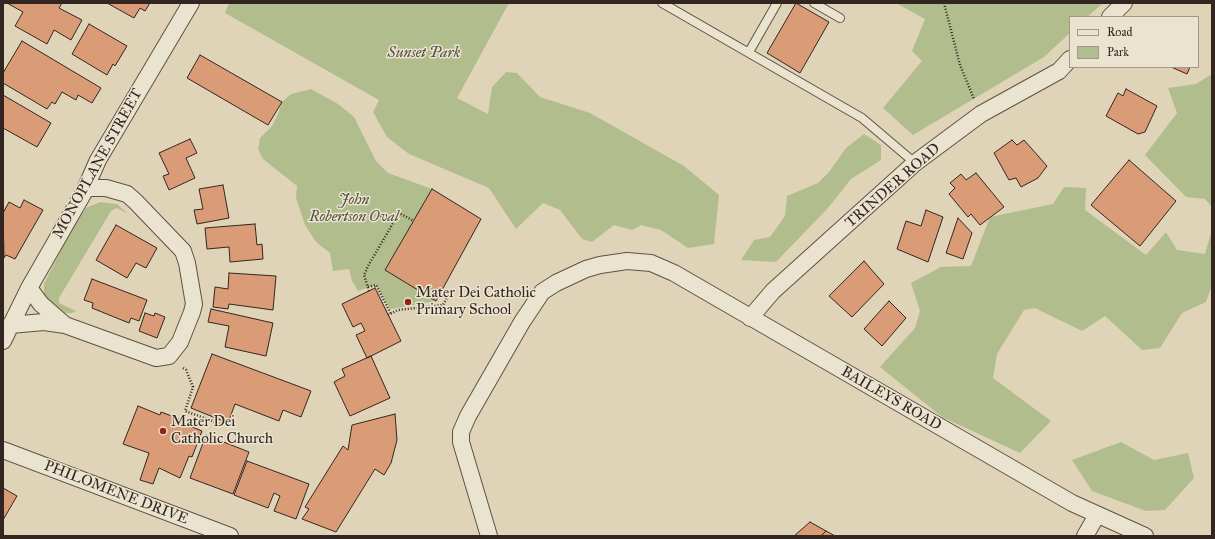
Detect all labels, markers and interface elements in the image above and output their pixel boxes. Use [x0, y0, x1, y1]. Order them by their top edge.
legend [1069, 16, 1199, 68]
text: Road [1107, 25, 1133, 39]
park label: Sunset Park [388, 44, 460, 62]
text: Park [1107, 45, 1129, 59]
street label: MONOPLANE STREET [49, 86, 147, 242]
street label: TRINDER ROAD [842, 140, 944, 232]
park label: John Robertson Oval [309, 191, 399, 226]
place label: Mater Dei Catholic Primary School [416, 284, 536, 319]
marker: Mater Dei Catholic Primary School [403, 297, 413, 307]
street label: BAILEYS ROAD [838, 363, 944, 435]
place label: Mater Dei Catholic Church [171, 413, 273, 448]
marker: Mater Dei Catholic Church [158, 426, 168, 436]
street label: PHILOMENE DRIVE [41, 457, 191, 529]

